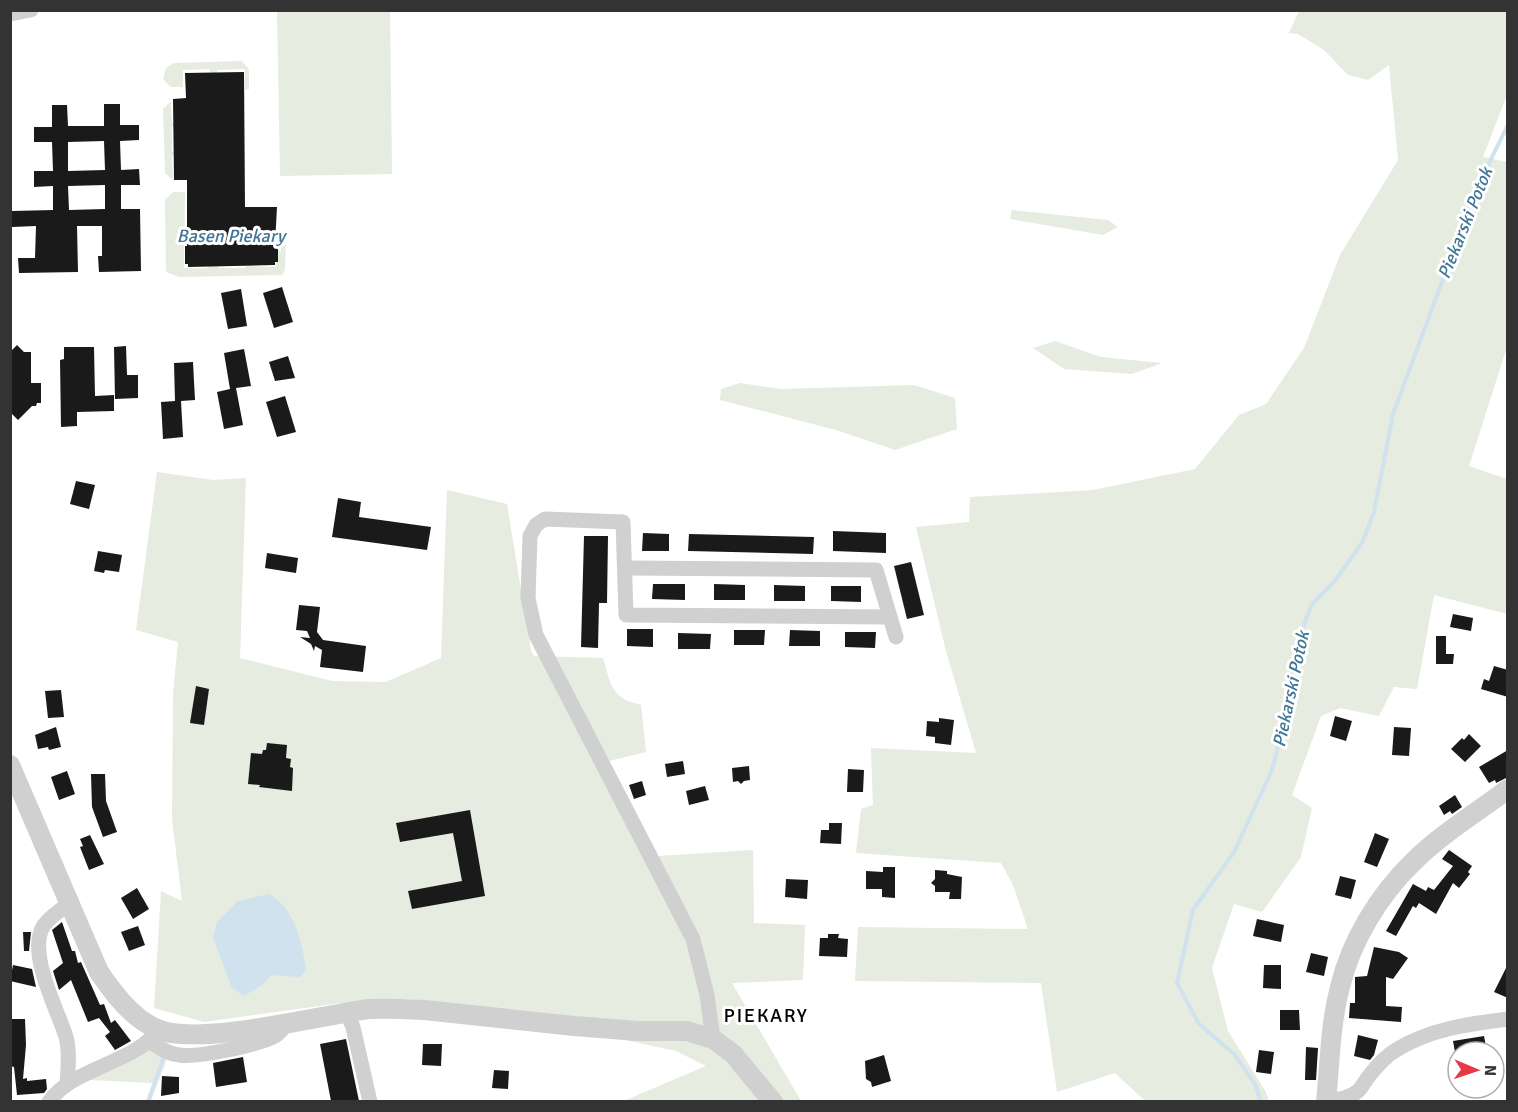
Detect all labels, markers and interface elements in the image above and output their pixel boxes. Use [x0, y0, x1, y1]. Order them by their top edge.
water label: Piekarski Potok [1433, 162, 1498, 282]
water label: Basen Piekary [177, 225, 288, 247]
water label: Piekarski Potok [1268, 627, 1314, 749]
district label: PIEKARY [724, 1003, 808, 1028]
north arrow [1446, 1040, 1506, 1100]
text: N [1480, 1065, 1500, 1076]

